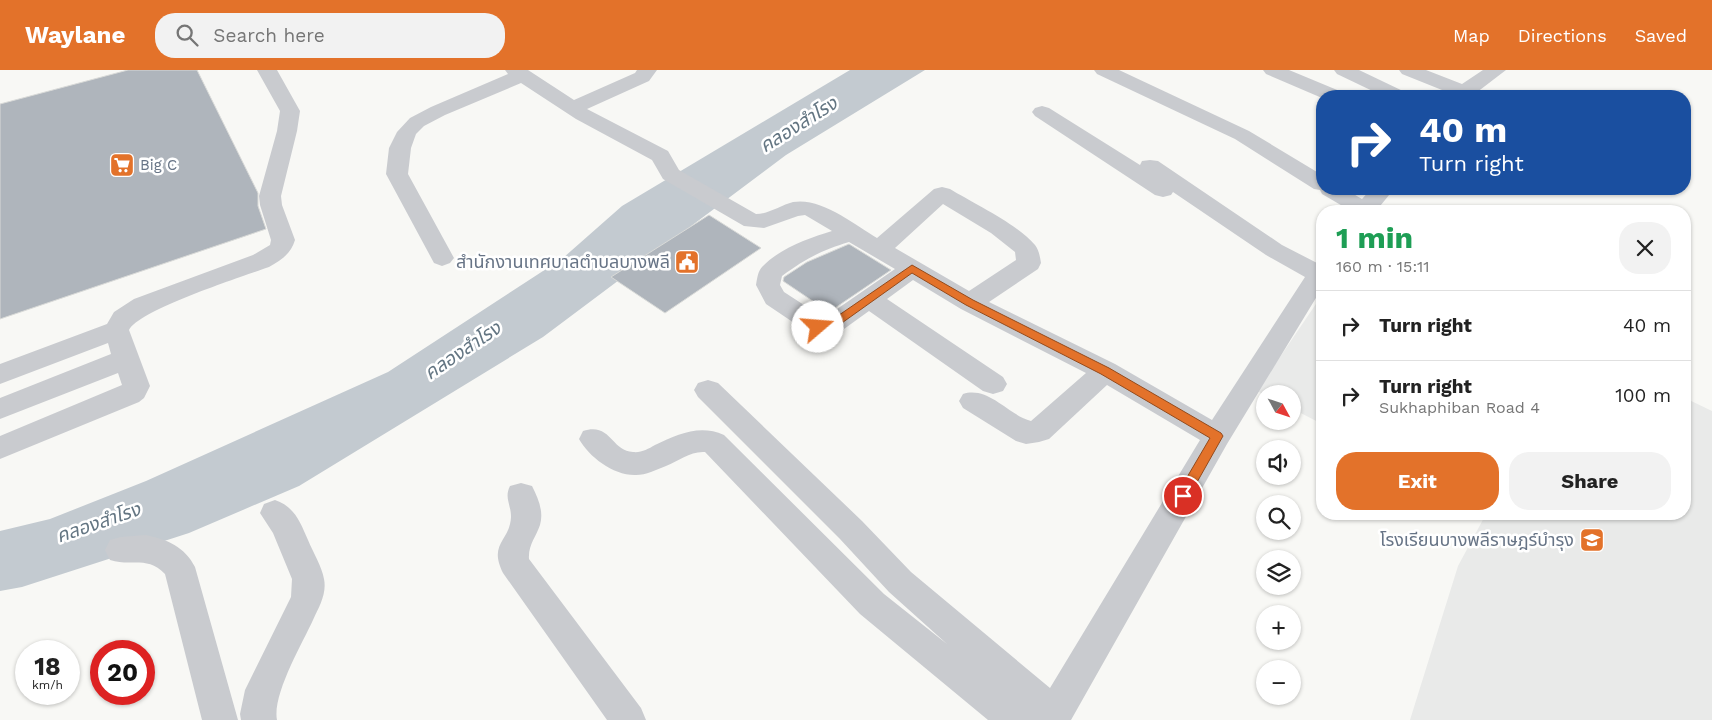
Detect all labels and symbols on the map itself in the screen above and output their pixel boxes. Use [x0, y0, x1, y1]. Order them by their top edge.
water label: คลองสำโรง [755, 91, 842, 157]
supermarket icon: Big C [109, 152, 135, 178]
place label: Big C [140, 156, 177, 174]
public building icon: สำนักงานเทศบาลตำบลบางพลี [674, 249, 700, 275]
place label: สำนักงานเทศบาลตำบลบางพลี [456, 251, 670, 272]
position arrow [791, 300, 843, 352]
water label: คลองสำโรง [420, 316, 506, 384]
north arrow [1256, 385, 1301, 430]
pin [1162, 475, 1204, 517]
water label: คลองสำโรง [53, 497, 144, 548]
school or university icon: โรงเรียนบางพลีราษฎร์บำรุง [1579, 527, 1605, 553]
place label: โรงเรียนบางพลีราษฎร์บำรุง [1380, 529, 1574, 551]
speed limit sign: 20 [90, 640, 155, 705]

